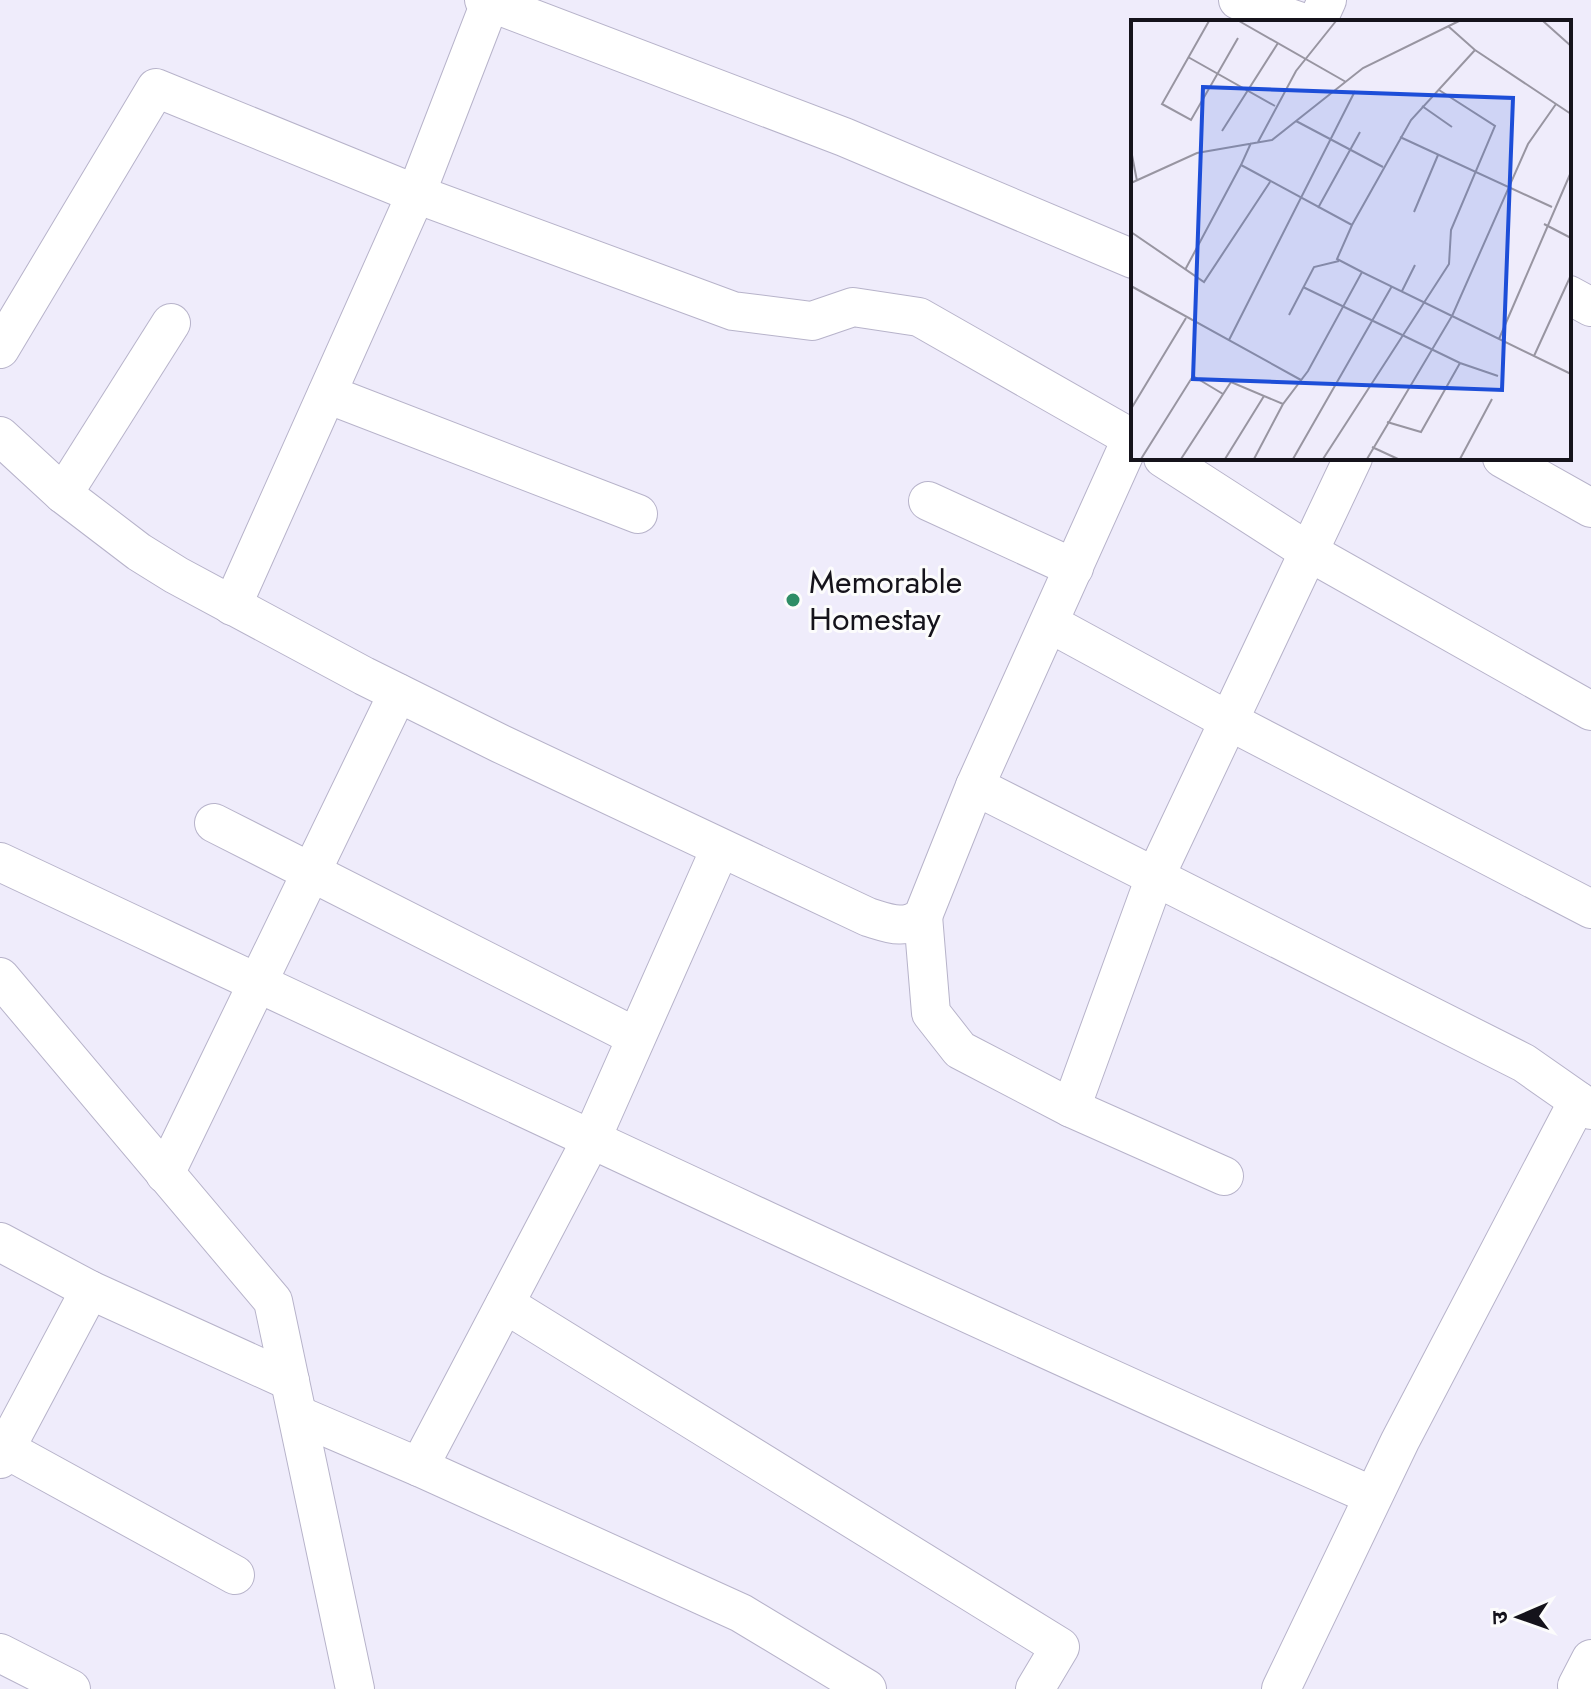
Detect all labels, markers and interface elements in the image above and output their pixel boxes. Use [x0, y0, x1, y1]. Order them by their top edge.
inset map [1131, 20, 1571, 460]
place label: Memorable Homestay [809, 559, 962, 642]
marker: Memorable Homestay [784, 591, 802, 609]
north arrow [1479, 1577, 1559, 1657]
text: उ [1483, 1610, 1515, 1625]

